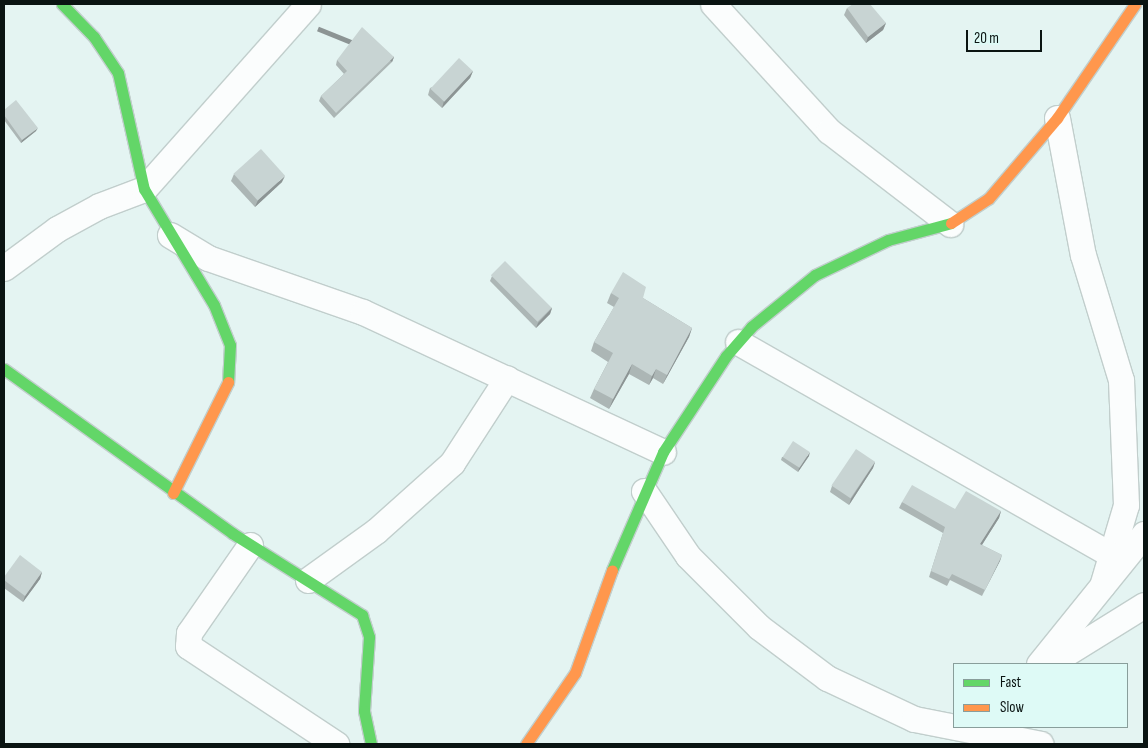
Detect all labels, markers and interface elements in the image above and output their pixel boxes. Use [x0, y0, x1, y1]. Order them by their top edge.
scale bar [968, 20, 1044, 52]
text: 20 m [974, 29, 999, 48]
legend [953, 663, 1128, 728]
text: Fast [1000, 673, 1021, 692]
text: Slow [1000, 698, 1024, 717]

